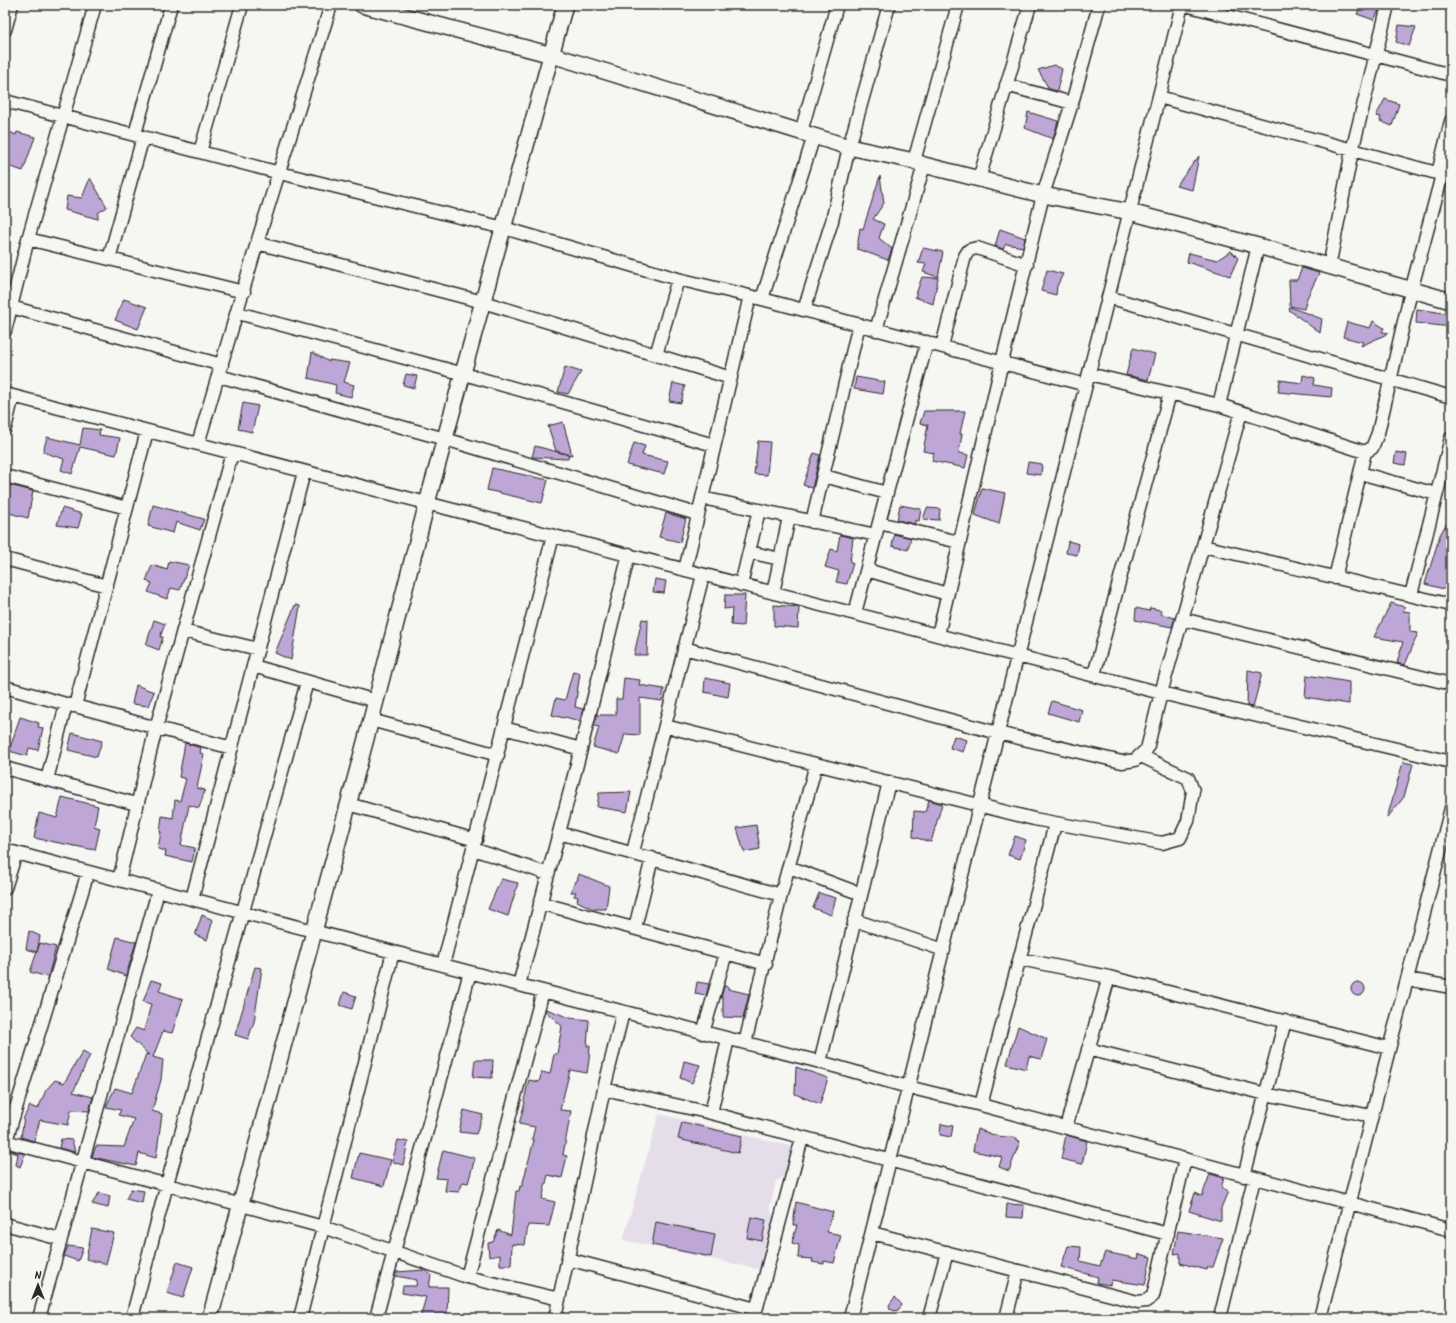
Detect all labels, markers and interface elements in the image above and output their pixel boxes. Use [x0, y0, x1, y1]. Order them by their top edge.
north arrow [18, 1265, 58, 1305]
text: N [35, 1267, 42, 1285]

